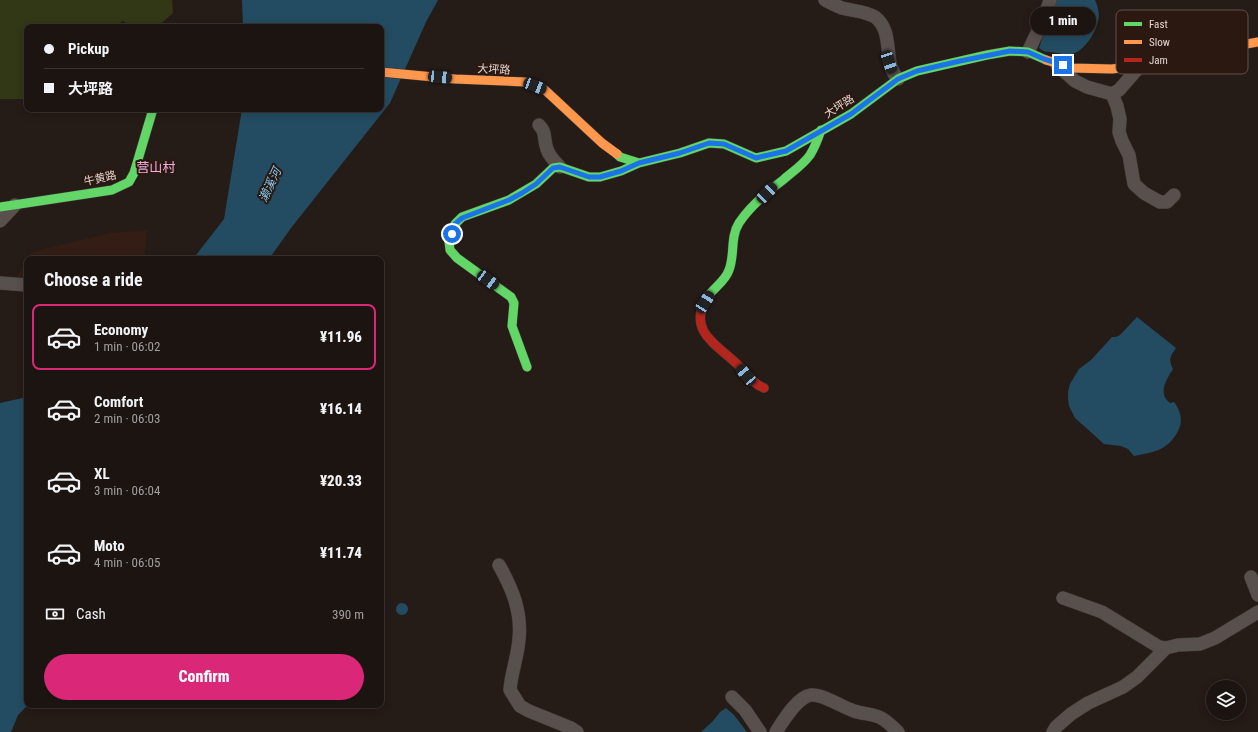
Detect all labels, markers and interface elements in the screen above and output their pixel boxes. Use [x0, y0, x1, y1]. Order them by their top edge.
callout: 1 min [1030, 7, 1096, 35]
legend [1116, 10, 1248, 74]
text: 1 min [1049, 13, 1077, 28]
text: Fast [1149, 18, 1168, 31]
text: Slow [1149, 36, 1170, 49]
text: Pickup [68, 40, 109, 58]
car [880, 49, 898, 75]
text: Jam [1149, 54, 1168, 67]
route end [1054, 56, 1072, 74]
street label: 大坪路 [477, 62, 511, 77]
car [428, 70, 452, 84]
car [522, 76, 548, 96]
text: 大坪路 [68, 80, 113, 98]
street label: 大坪路 [822, 92, 857, 121]
district label: 营山村 [136, 160, 176, 175]
water label: 濑溪河 [256, 164, 285, 204]
street label: 牛黄路 [83, 168, 118, 189]
car [754, 180, 780, 206]
route start [443, 225, 461, 243]
car [475, 268, 501, 292]
text: Choose a ride [44, 269, 143, 290]
car [693, 289, 717, 315]
icon: car [46, 319, 82, 355]
text: Economy [94, 321, 148, 339]
text: ¥11.96 [320, 328, 362, 346]
text: 1 min · 06:02 [94, 339, 160, 354]
car [734, 362, 758, 388]
icon: car [46, 391, 82, 427]
text: Comfort [94, 393, 143, 411]
text: ¥16.14 [320, 400, 362, 418]
text: 2 min · 06:03 [94, 411, 160, 426]
icon: car [46, 463, 82, 499]
text: XL [94, 465, 110, 483]
text: ¥20.33 [320, 472, 362, 490]
text: 3 min · 06:04 [94, 483, 160, 498]
icon: car [46, 535, 82, 571]
text: Moto [94, 537, 125, 555]
text: ¥11.74 [320, 544, 362, 562]
text: 4 min · 06:05 [94, 555, 160, 570]
icon: cash [44, 603, 66, 625]
text: Cash [76, 605, 106, 623]
text: 390 m [332, 607, 364, 622]
button: Confirm [44, 654, 364, 700]
map controls [1206, 680, 1246, 720]
button: layers [1206, 680, 1246, 720]

